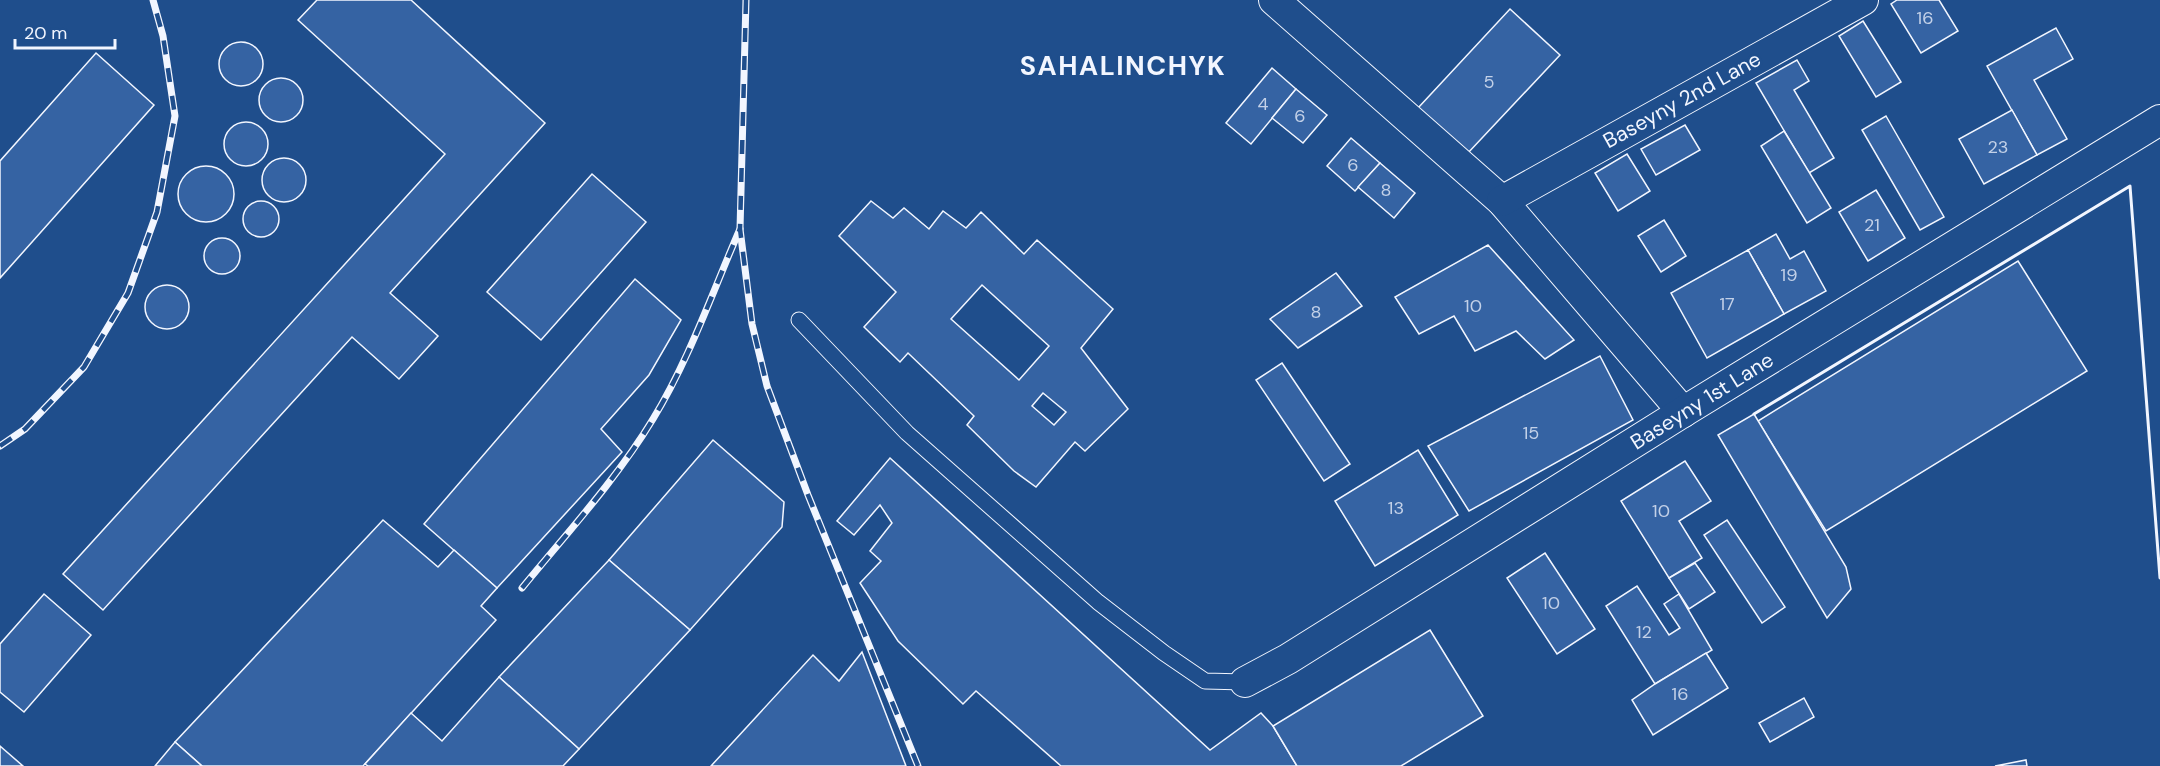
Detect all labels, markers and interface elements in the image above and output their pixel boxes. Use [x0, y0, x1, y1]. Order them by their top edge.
house number: 16 [1917, 6, 1933, 30]
scale bar [15, 12, 116, 50]
text: 20 m [24, 21, 67, 45]
street label: Baseyny 2nd Lane [1598, 45, 1766, 155]
district label: SAHALINCHYK [1020, 48, 1226, 83]
house number: 5 [1484, 70, 1494, 94]
house number: 4 [1258, 92, 1269, 116]
house number: 6 [1294, 104, 1306, 128]
house number: 23 [1987, 135, 2009, 159]
house number: 6 [1347, 153, 1359, 177]
house number: 8 [1381, 178, 1391, 202]
house number: 21 [1864, 213, 1880, 237]
house number: 19 [1781, 263, 1797, 287]
house number: 17 [1719, 292, 1735, 316]
house number: 10 [1464, 294, 1482, 318]
house number: 8 [1311, 300, 1321, 324]
street label: Baseyny 1st Lane [1625, 346, 1779, 456]
house number: 15 [1523, 421, 1539, 445]
house number: 13 [1388, 496, 1404, 520]
house number: 10 [1652, 499, 1670, 523]
house number: 10 [1542, 591, 1560, 615]
house number: 12 [1636, 620, 1652, 644]
house number: 16 [1672, 682, 1688, 706]

